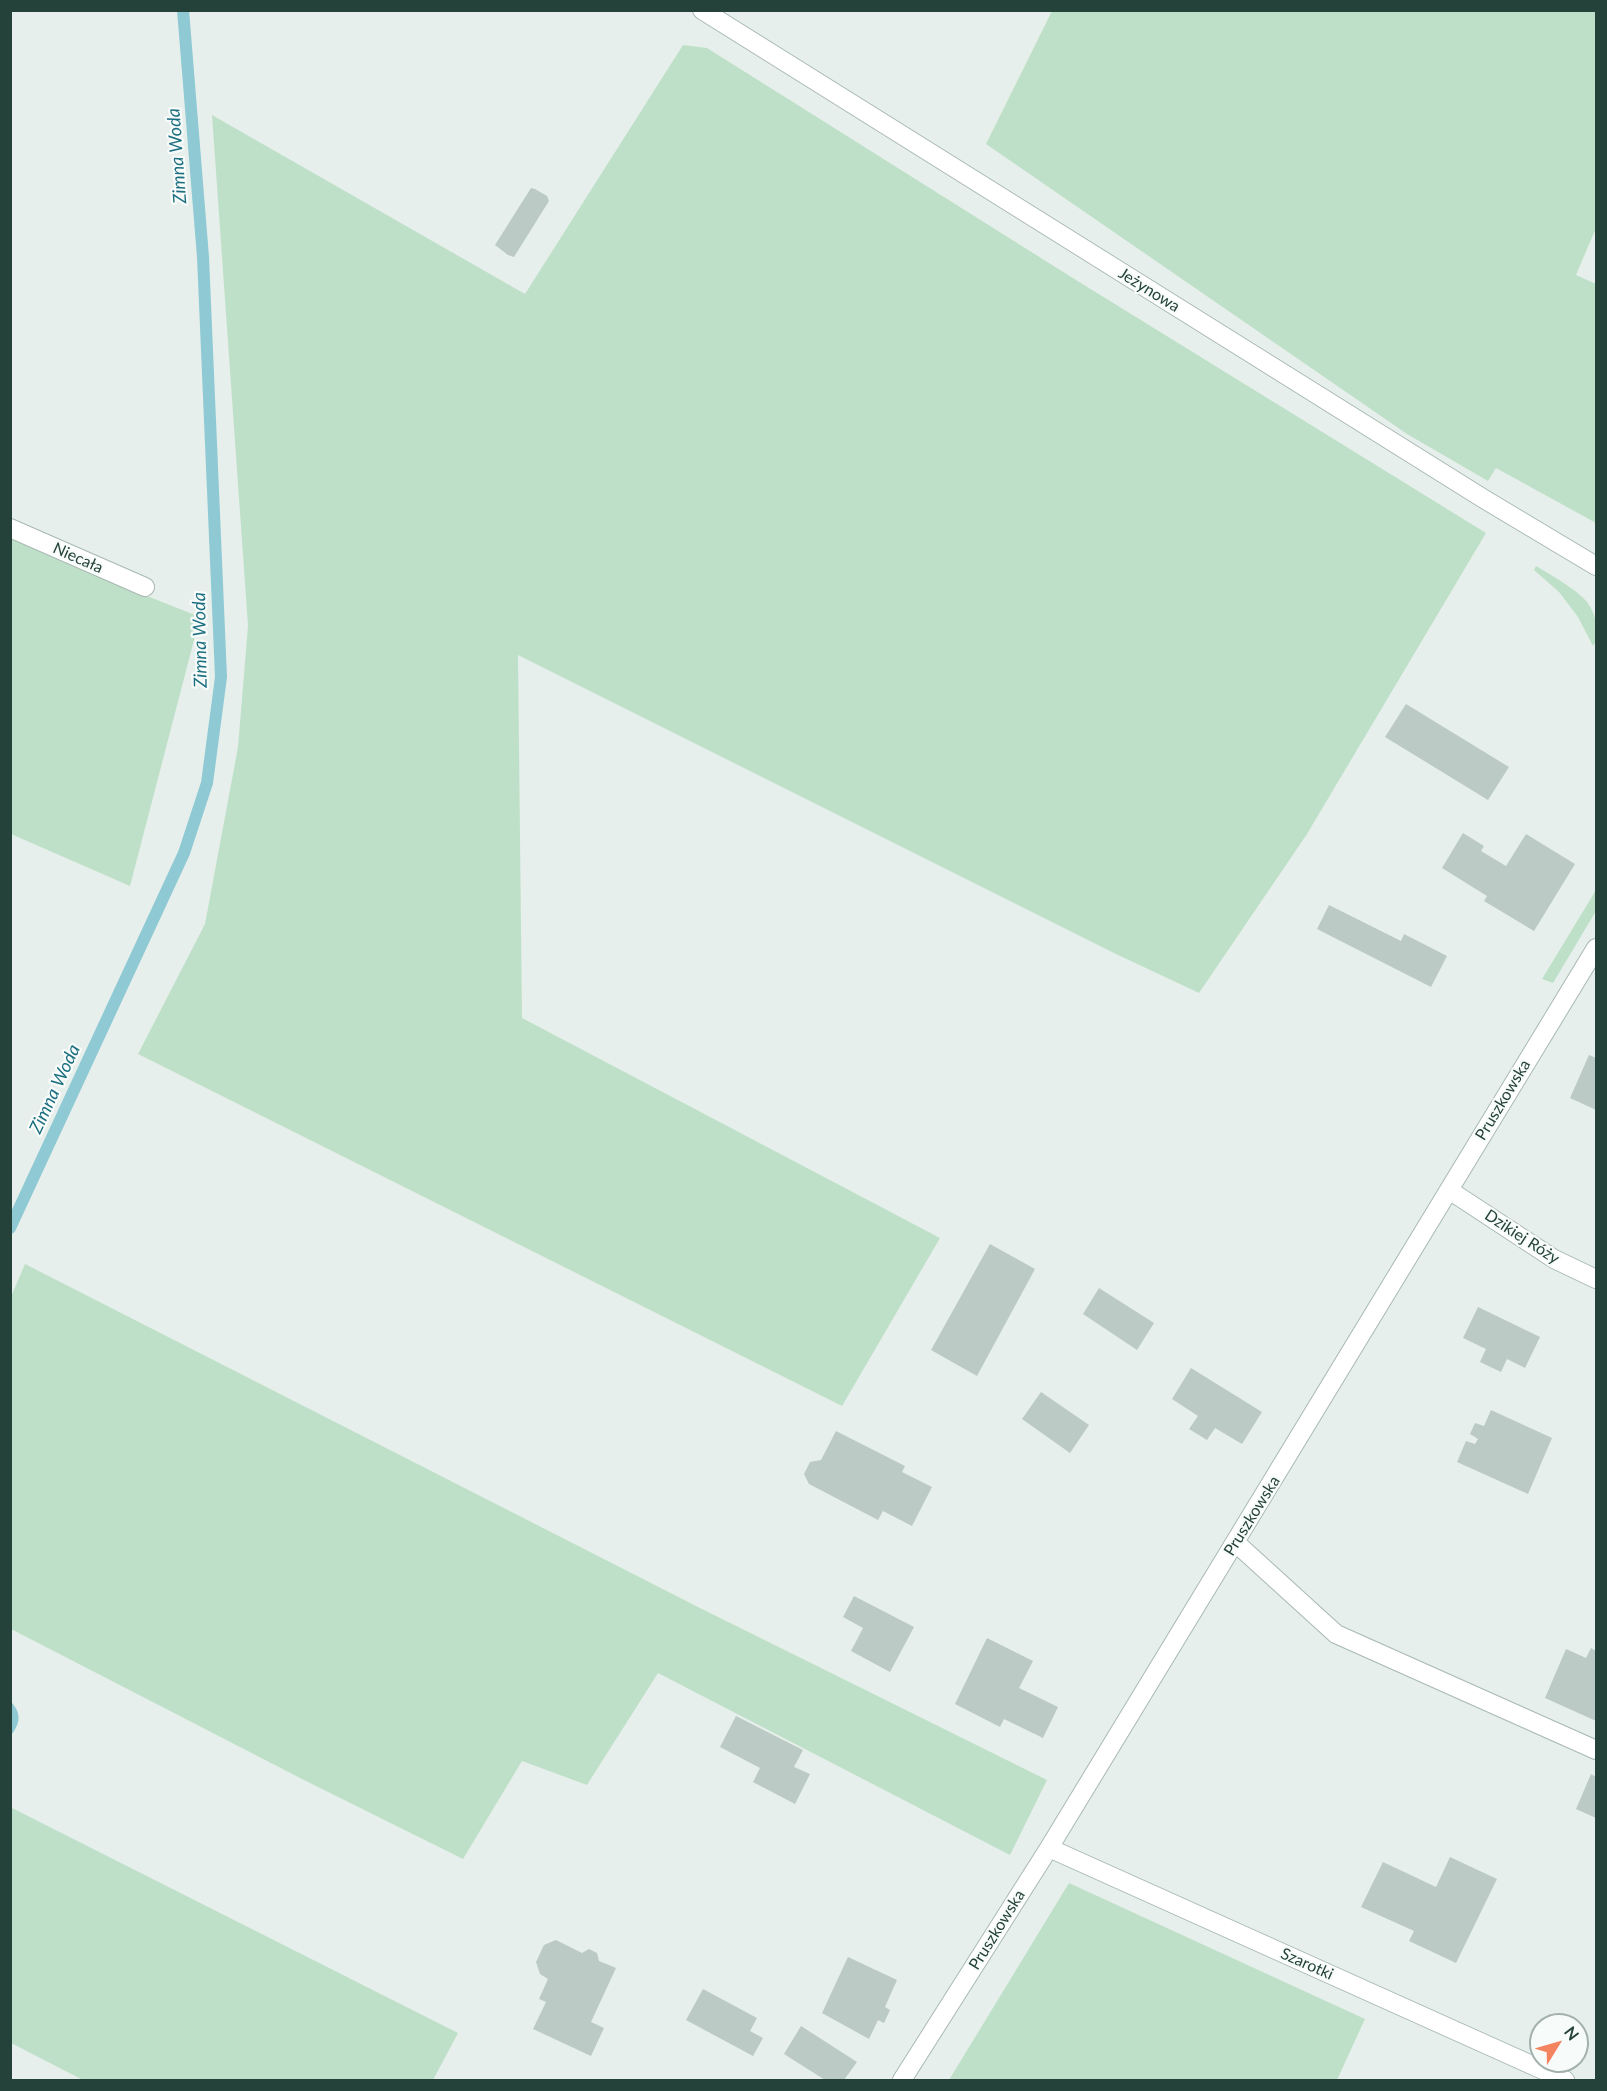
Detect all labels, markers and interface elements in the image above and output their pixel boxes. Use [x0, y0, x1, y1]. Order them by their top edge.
water label: Zimna Woda [163, 108, 191, 204]
street label: Jeżynowa [1115, 264, 1183, 316]
street label: Niecała [50, 538, 106, 578]
water label: Zimna Woda [188, 592, 212, 688]
water label: Zimna Woda [25, 1041, 85, 1137]
street label: Pruszkowska [1471, 1056, 1535, 1144]
street label: Dzikiej Róży [1481, 1206, 1563, 1268]
street label: Pruszkowska [1220, 1473, 1284, 1559]
street label: Pruszkowska [965, 1887, 1029, 1973]
street label: Szarotki [1278, 1944, 1336, 1984]
north arrow [1529, 2013, 1589, 2073]
text: N [1561, 2022, 1583, 2044]

